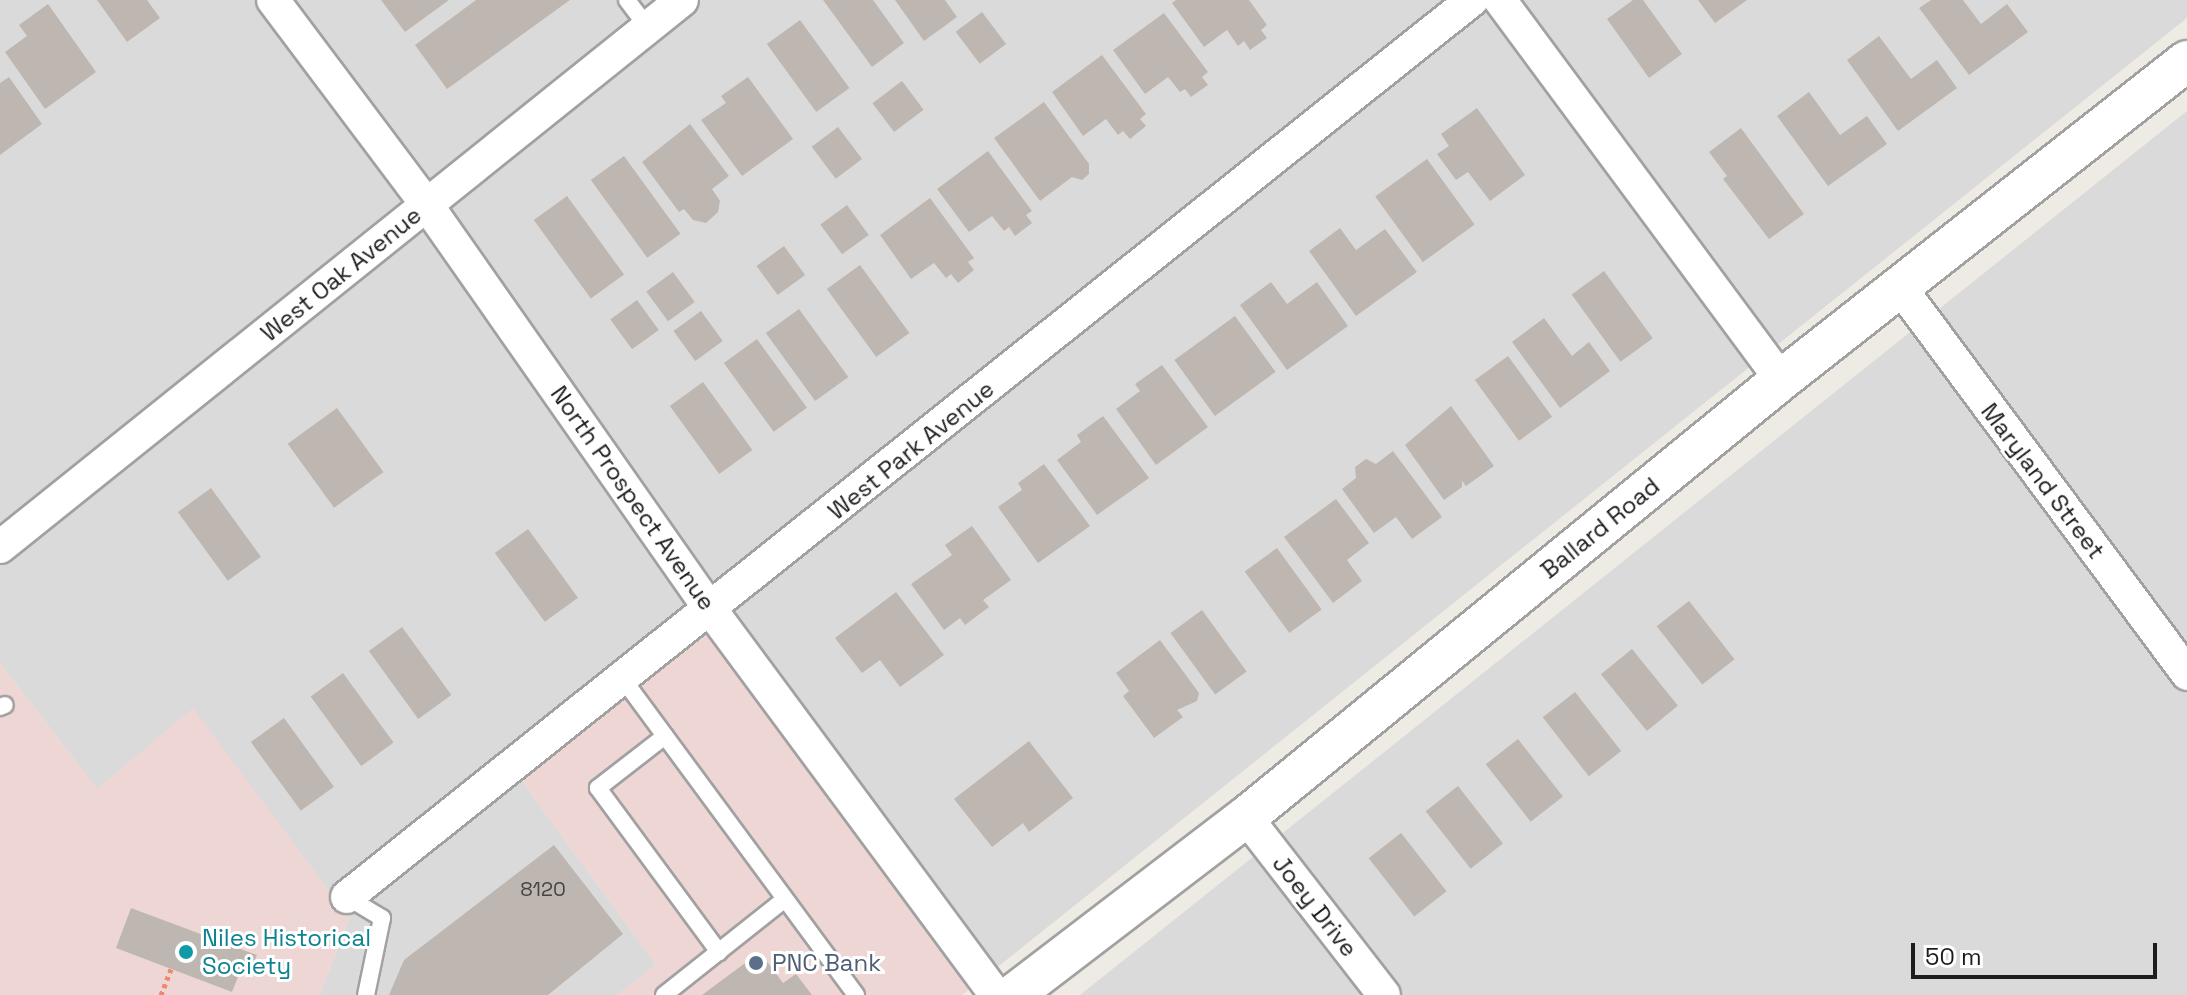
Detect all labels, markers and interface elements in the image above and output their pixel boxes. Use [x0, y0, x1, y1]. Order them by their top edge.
street label: West Oak Avenue [255, 200, 427, 348]
street label: West Park Avenue [822, 374, 1000, 526]
street label: North Prospect Avenue [544, 380, 722, 616]
street label: Maryland Street [1975, 397, 2111, 565]
street label: Ballard Road [1535, 471, 1665, 585]
street label: Joey Drive [1266, 849, 1364, 963]
house number: 8120 [520, 877, 566, 901]
place label: Niles Historical Society [202, 924, 371, 980]
scale bar [1915, 927, 2161, 977]
text: 50 m [1925, 941, 1982, 972]
marker: Niles Historical Society [177, 943, 195, 961]
place label: PNC Bank [772, 949, 881, 977]
marker: PNC Bank [747, 954, 765, 972]

